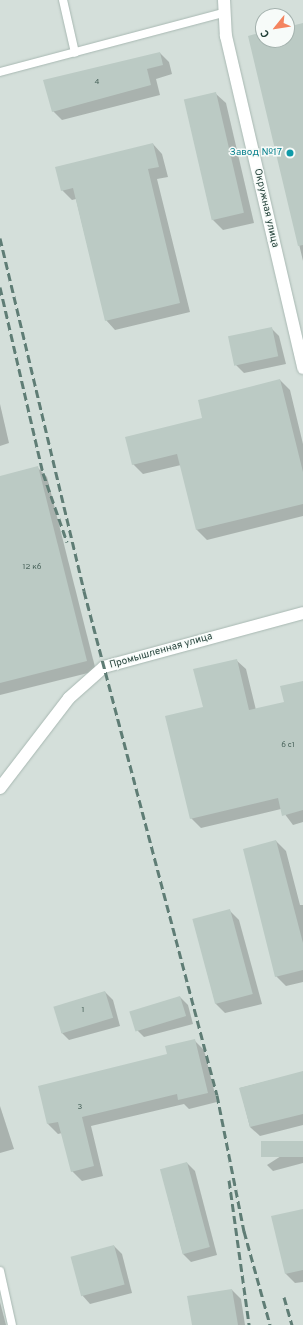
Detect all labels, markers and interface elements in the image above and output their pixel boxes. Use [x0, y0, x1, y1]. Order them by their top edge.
north arrow [255, 8, 295, 48]
text: С [258, 27, 273, 40]
house number: 4 [95, 78, 99, 88]
place label: Завод №17 [230, 147, 282, 159]
marker: Завод №17 [285, 148, 295, 158]
street label: Окружная улица [251, 167, 281, 249]
house number: 12 к6 [22, 563, 42, 573]
street label: Промышленная улица [108, 631, 214, 671]
house number: 6 с1 [281, 741, 295, 751]
house number: 1 [82, 1006, 84, 1016]
house number: 3 [78, 1103, 82, 1113]

